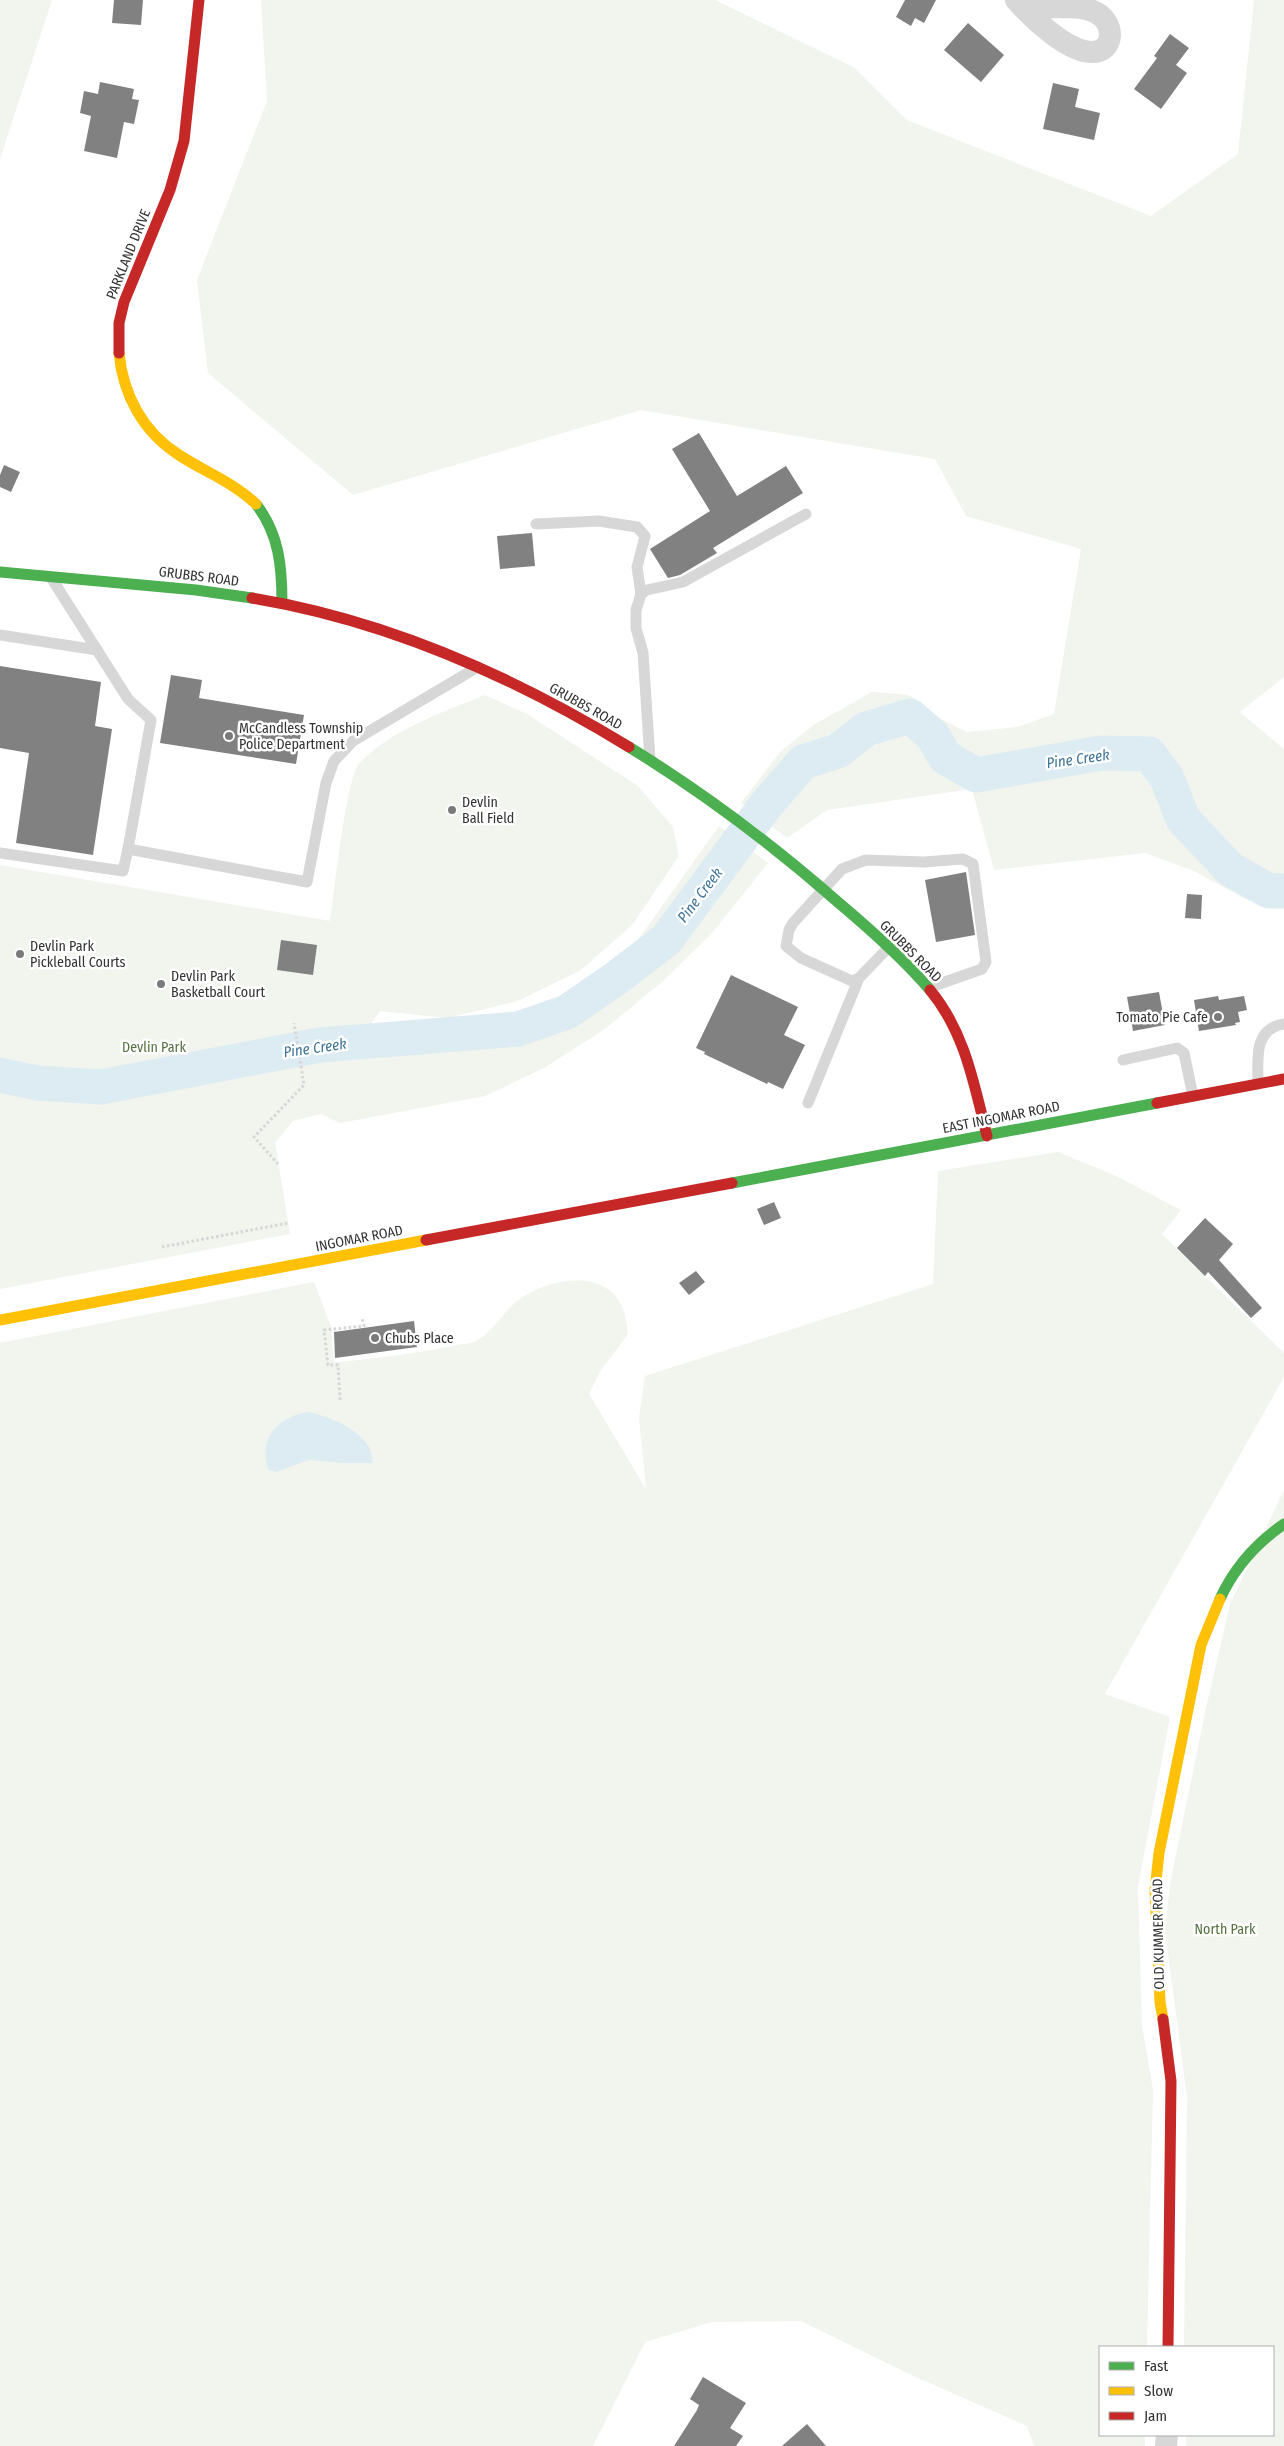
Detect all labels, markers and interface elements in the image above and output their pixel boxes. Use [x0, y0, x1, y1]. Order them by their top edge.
street label: PARKLAND DRIVE [103, 206, 154, 302]
street label: GRUBBS ROAD [158, 563, 240, 590]
street label: GRUBBS ROAD [546, 679, 625, 733]
place label: McCandless Township Police Department [239, 720, 363, 753]
marker: McCandless Township Police Department [223, 730, 235, 742]
water label: Pine Creek [1045, 746, 1111, 772]
place label: Devlin Ball Field [462, 794, 514, 827]
marker: Devlin Ball Field [446, 804, 458, 816]
water label: Pine Creek [674, 864, 727, 926]
street label: GRUBBS ROAD [876, 917, 945, 986]
place label: Devlin Park Pickleball Courts [30, 938, 126, 971]
marker: Devlin Park Pickleball Courts [14, 948, 26, 960]
place label: Devlin Park Basketball Court [171, 968, 265, 1001]
marker: Devlin Park Basketball Court [155, 978, 167, 990]
place label: Tomato Pie Cafe [1116, 1009, 1208, 1026]
marker: Tomato Pie Cafe [1212, 1011, 1224, 1023]
water label: Pine Creek [282, 1035, 348, 1061]
park label: Devlin Park [122, 1039, 186, 1056]
street label: EAST INGOMAR ROAD [941, 1098, 1061, 1137]
street label: INGOMAR ROAD [314, 1222, 404, 1255]
place label: Chubs Place [385, 1330, 454, 1347]
marker: Chubs Place [369, 1332, 381, 1344]
street label: OLD KUMMER ROAD [1149, 1878, 1168, 1990]
park label: North Park [1195, 1921, 1256, 1938]
legend [1099, 2346, 1274, 2436]
text: Fast [1144, 2357, 1168, 2375]
text: Slow [1144, 2382, 1173, 2400]
text: Jam [1144, 2407, 1167, 2425]

